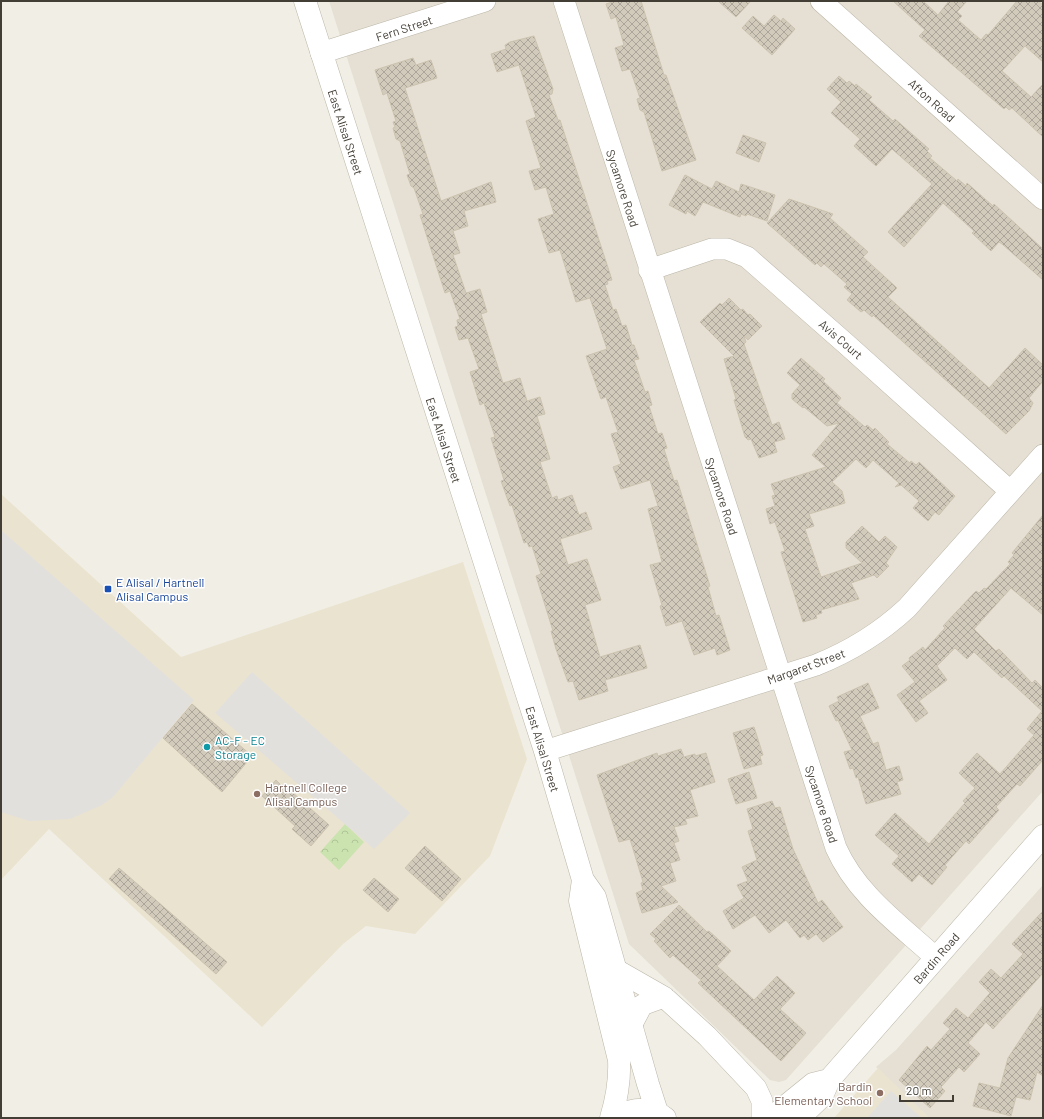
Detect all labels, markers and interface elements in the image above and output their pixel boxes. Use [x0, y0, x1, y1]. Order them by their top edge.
street label: Fern Street [374, 12, 434, 44]
street label: Afton Road [906, 76, 958, 124]
street label: East Alisal Street [326, 88, 366, 176]
street label: Sycamore Road [604, 147, 642, 229]
street label: Avis Court [816, 316, 866, 362]
street label: East Alisal Street [424, 396, 464, 484]
street label: Sycamore Road [703, 455, 741, 537]
place label: E Alisal / Hartnell Alisal Campus [116, 575, 204, 603]
marker: E Alisal / Hartnell Alisal Campus [103, 584, 113, 594]
street label: Margaret Street [765, 645, 847, 687]
street label: East Alisal Street [523, 704, 563, 794]
place label: AC-F - EC Storage [215, 733, 265, 761]
marker: AC-F - EC Storage [202, 742, 212, 752]
street label: Sycamore Road [803, 763, 841, 845]
place label: Hartnell College Alisal Campus [265, 780, 347, 808]
marker: Hartnell College Alisal Campus [252, 789, 262, 799]
street label: Bardin Road [910, 930, 962, 986]
scale bar [900, 1077, 953, 1103]
place label: Bardin Elementary School [774, 1079, 872, 1107]
text: 20 m [906, 1083, 932, 1097]
marker: Bardin Elementary School [875, 1088, 885, 1098]

